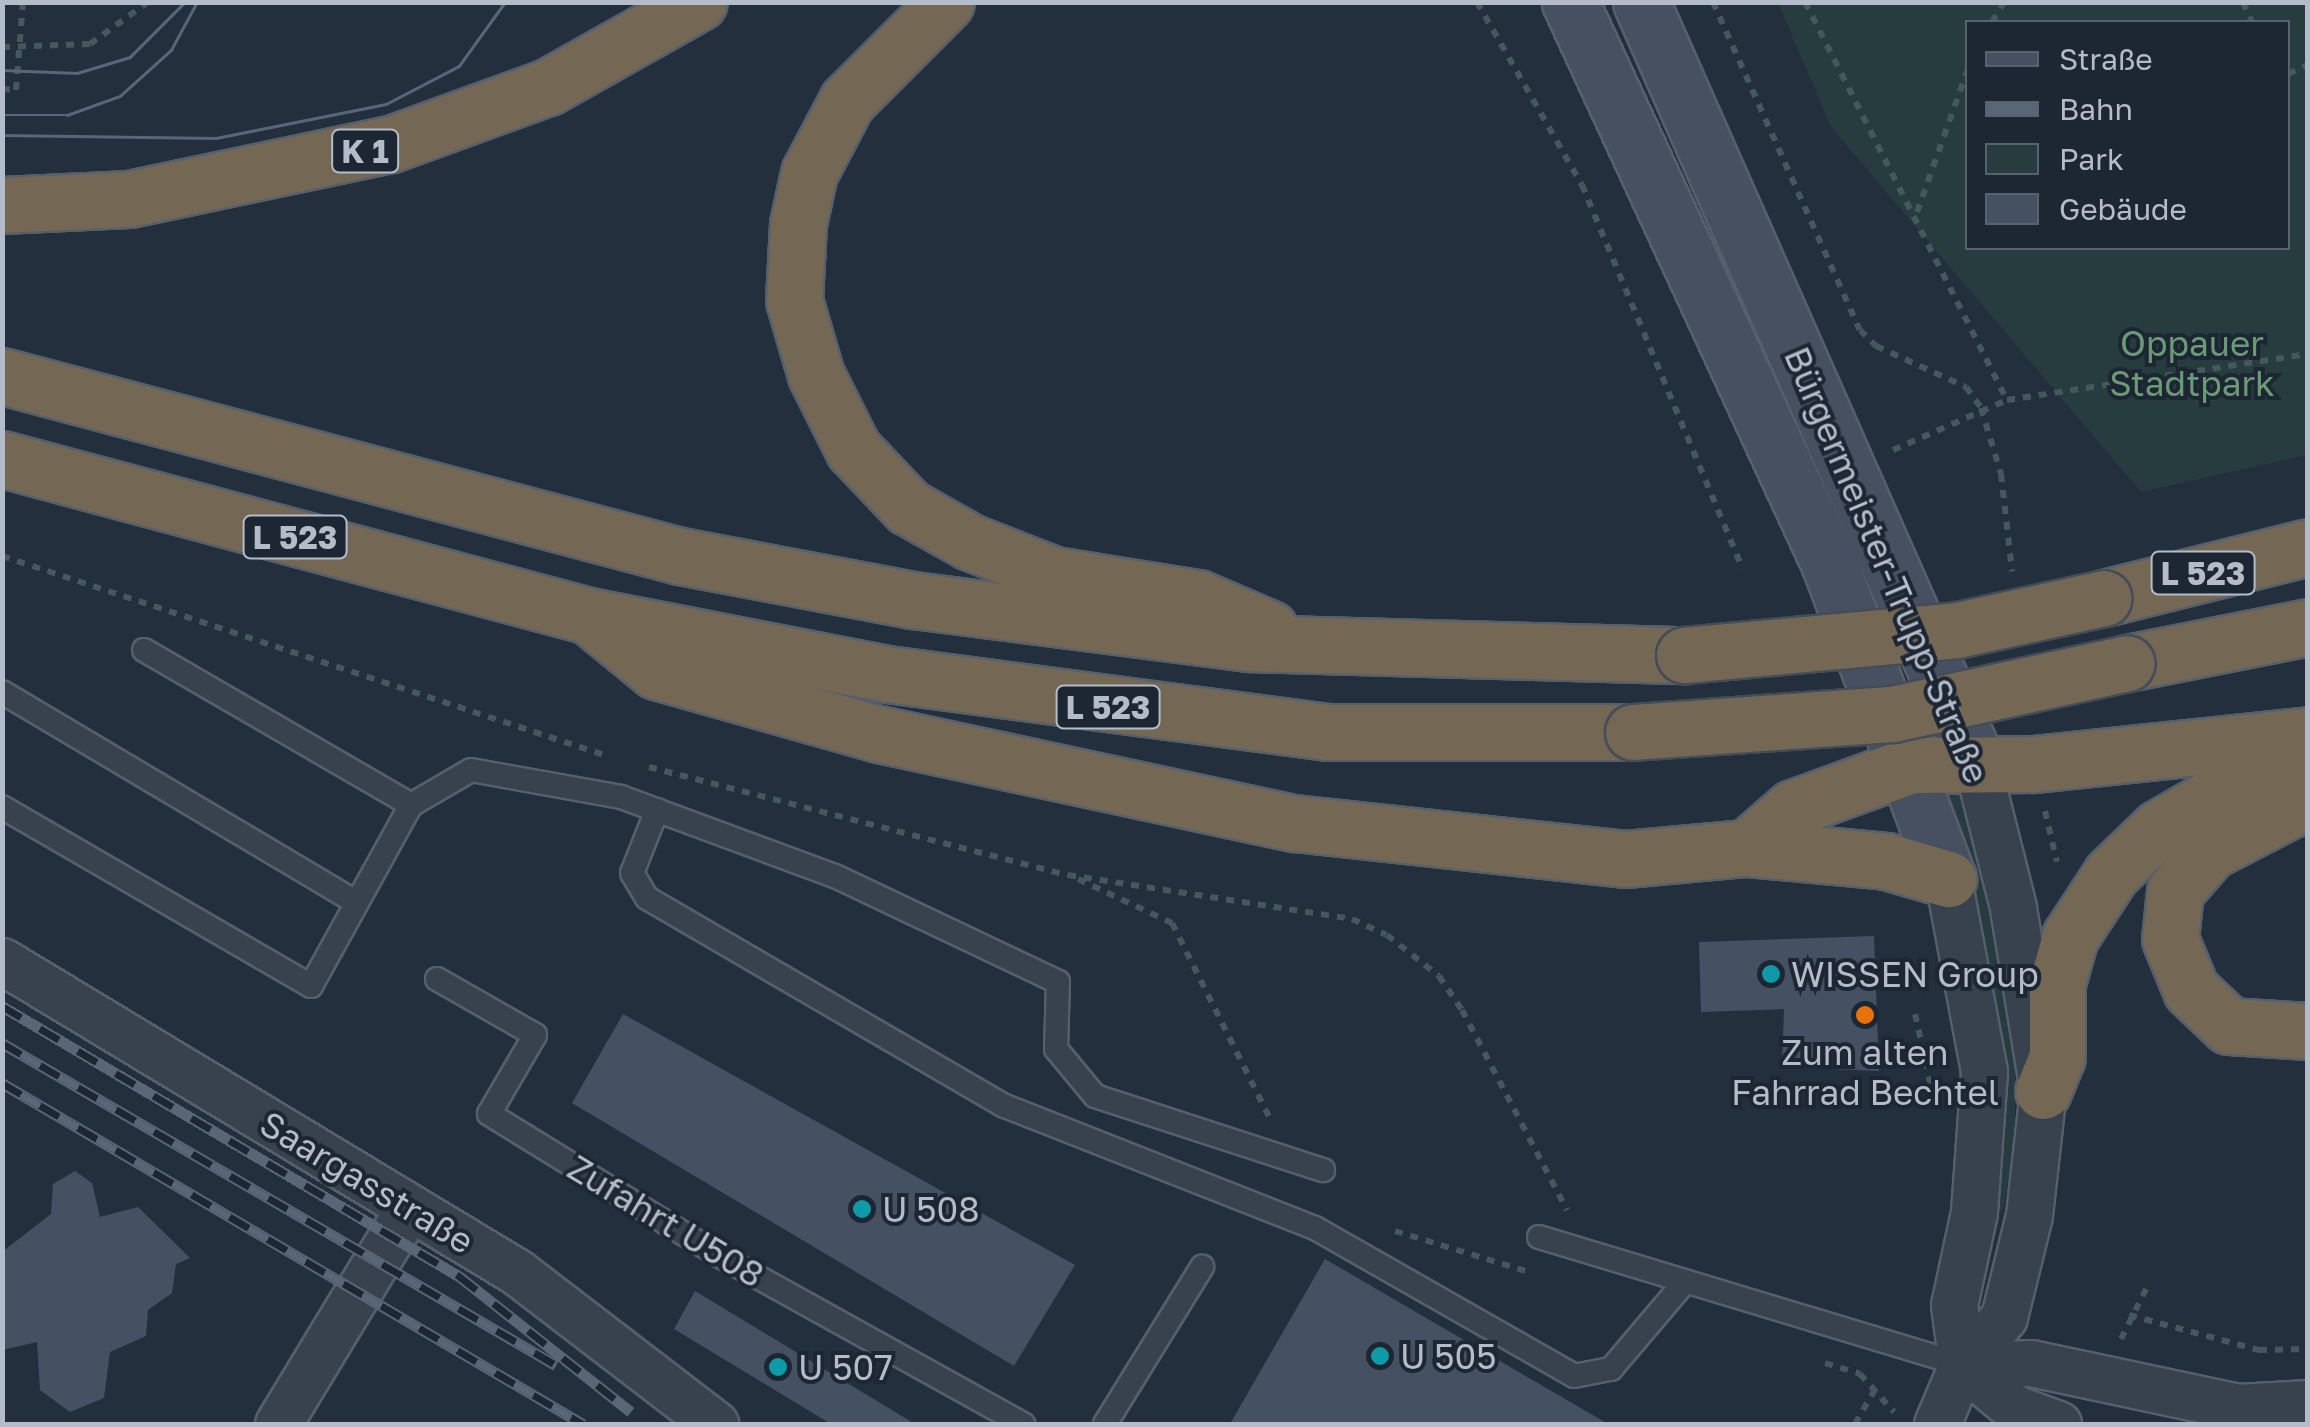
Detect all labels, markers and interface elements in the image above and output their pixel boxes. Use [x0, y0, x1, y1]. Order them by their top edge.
legend [1965, 20, 2290, 250]
text: Straße [2059, 41, 2153, 77]
text: Bahn [2059, 91, 2133, 127]
road number: K 1 [330, 124, 400, 178]
text: Park [2059, 141, 2124, 177]
text: Gebäude [2059, 191, 2187, 227]
park label: Oppauer Stadtpark [2109, 322, 2275, 404]
street label: Bürgermeister-Trupp-Straße [1776, 341, 1998, 789]
road number: L 523 [242, 510, 348, 564]
road number: L 523 [2150, 546, 2256, 600]
road number: L 523 [1056, 680, 1160, 734]
place label: WISSEN Group [1791, 953, 2039, 995]
marker: WISSEN Group [1760, 963, 1782, 985]
marker: Zum alten Fahrrad Bechtel [1854, 1004, 1876, 1026]
place label: Zum alten Fahrrad Bechtel [1731, 1031, 1999, 1113]
street label: Saargasstraße [253, 1102, 481, 1262]
street label: Zufahrt U508 [561, 1146, 771, 1296]
place label: U 508 [882, 1188, 980, 1230]
marker: U 508 [851, 1198, 873, 1220]
place label: U 505 [1400, 1335, 1497, 1377]
marker: U 505 [1369, 1345, 1391, 1367]
place label: U 507 [798, 1346, 893, 1388]
marker: U 507 [767, 1356, 789, 1378]

